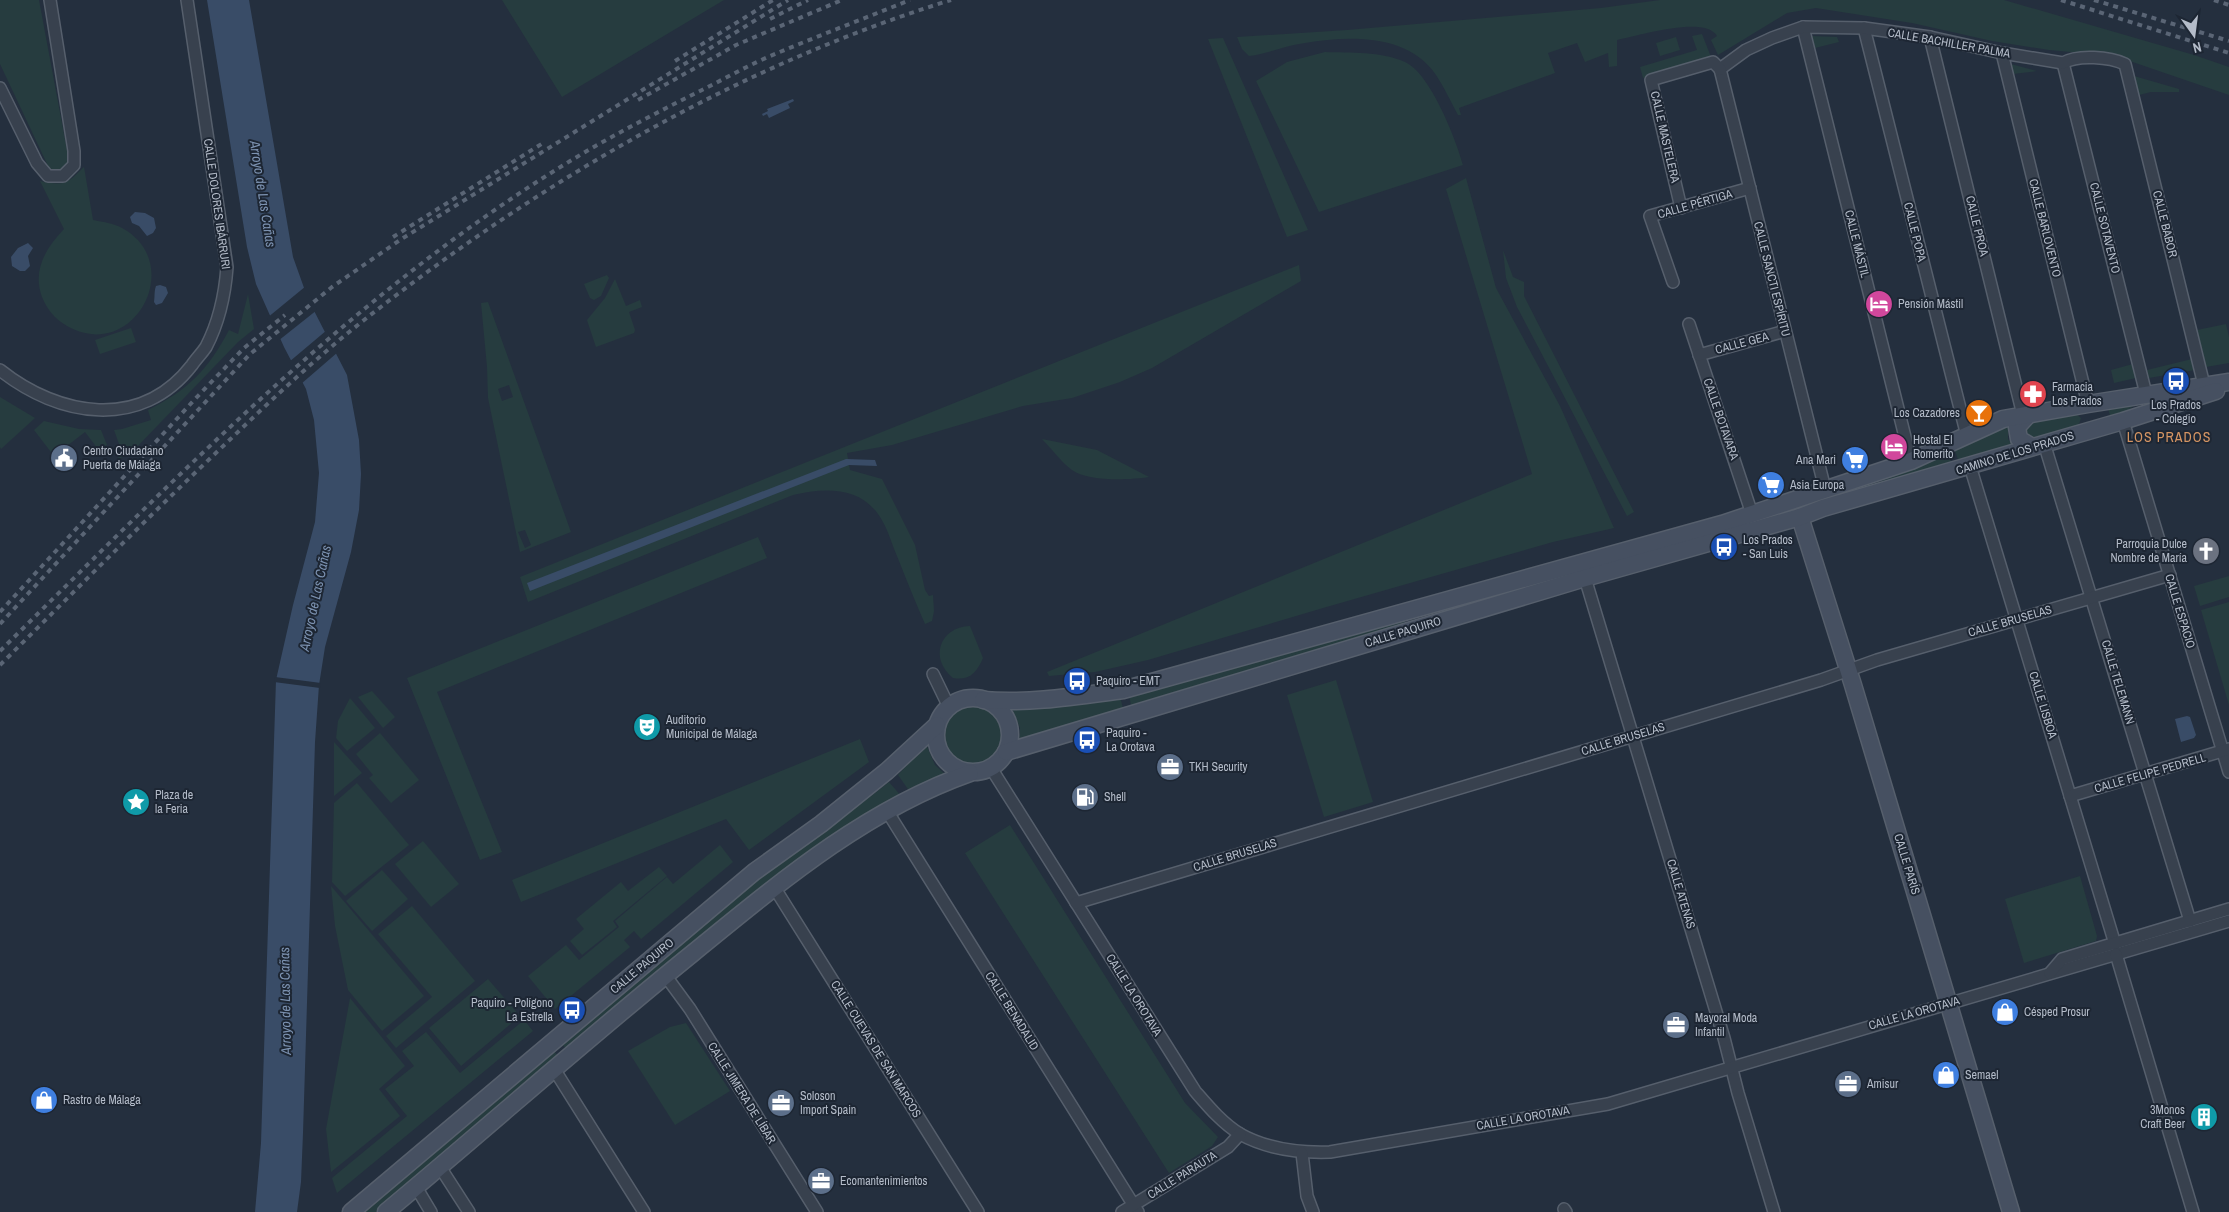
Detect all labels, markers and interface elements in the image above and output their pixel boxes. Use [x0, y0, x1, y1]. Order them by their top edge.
north arrow [2169, 10, 2219, 60]
street label: CALLE BACHILLER PALMA [1887, 24, 2012, 62]
text: N [2191, 38, 2203, 57]
street label: CALLE MASTELERA [1647, 90, 1683, 185]
street label: CALLE DOLORES IBÁRRURI [200, 138, 234, 270]
water label: Arroyo de Las Cañas [246, 138, 280, 249]
street label: CALLE BARLOVENTO [2025, 177, 2065, 279]
street label: CALLE SOTAVENTO [2086, 181, 2124, 275]
street label: CALLE PÉRTIGA [1656, 186, 1735, 222]
street label: CALLE BABOR [2149, 189, 2181, 259]
street label: CALLE PROA [1962, 194, 1992, 258]
street label: CALLE POPA [1900, 201, 1930, 264]
street label: CALLE MÁSTIL [1841, 208, 1873, 280]
street label: CALLE SANCTI ESPÍRITU [1750, 220, 1794, 338]
hotel icon: Pensión Mástil [1864, 289, 1894, 319]
place label: Pensión Mástil [1898, 296, 1963, 312]
street label: CALLE GEA [1714, 328, 1771, 358]
bus stop icon: Los Prados - Colegio [2161, 366, 2191, 396]
street label: CALLE BOTAVARA [1700, 376, 1743, 462]
pharmacy icon: Farmacia Los Prados [2018, 379, 2048, 409]
place label: Farmacia Los Prados [2052, 379, 2102, 409]
place label: Los Prados - Colegio [2151, 397, 2201, 427]
bar icon: Los Cazadores [1964, 398, 1994, 428]
place label: Los Cazadores [1894, 405, 1960, 421]
street label: CAMINO DE LOS PRADOS [1954, 427, 2076, 479]
district label: LOS PRADOS [2127, 428, 2211, 446]
hotel icon: Hostal El Romerito [1879, 432, 1909, 462]
place label: Hostal El Romerito [1913, 432, 1953, 462]
public building icon: Centro Ciudadano Puerta de Málaga [49, 443, 79, 473]
place label: Centro Ciudadano Puerta de Málaga [83, 443, 163, 473]
supermarket icon: Ana Mari [1840, 445, 1870, 475]
place label: Ana Mari [1795, 452, 1836, 468]
supermarket icon: Asia Europa [1756, 470, 1786, 500]
place label: Asia Europa [1789, 477, 1845, 493]
bus stop icon: Los Prados - San Luis [1709, 532, 1739, 562]
place label: Los Prados - San Luis [1743, 532, 1793, 562]
place label: Parroquia Dulce Nombre de María [2110, 536, 2188, 566]
church icon: Parroquia Dulce Nombre de María [2191, 536, 2221, 566]
water label: Arroyo de Las Cañas [295, 543, 335, 654]
street label: CALLE ESPACIO [2161, 572, 2199, 650]
street label: CALLE BRUSELAS [1966, 601, 2054, 641]
street label: CALLE PAQUIRO [1363, 613, 1443, 651]
street label: CALLE TELEMANN [2098, 638, 2138, 726]
bus stop icon: Paquiro - EMT [1062, 666, 1092, 696]
street label: CALLE LISBOA [2025, 669, 2061, 741]
place label: Paquiro - EMT [1096, 673, 1160, 689]
theatre icon: Auditorio Municipal de Málaga [632, 712, 662, 742]
place label: Auditorio Municipal de Málaga [665, 712, 758, 742]
street label: CALLE BRUSELAS [1579, 719, 1667, 759]
bus stop icon: Paquiro - La Orotava [1072, 725, 1102, 755]
place label: Paquiro - La Orotava [1106, 725, 1155, 755]
street label: CALLE FELIPE PEDRELL [2092, 749, 2208, 797]
office icon: TKH Security [1155, 752, 1185, 782]
place label: TKH Security [1189, 759, 1248, 775]
fuel station icon: Shell [1070, 782, 1100, 812]
place icon: Plaza de la Feria [121, 787, 151, 817]
place label: Plaza de la Feria [155, 787, 193, 817]
place label: Shell [1104, 789, 1126, 805]
street label: CALLE PARÍS [1890, 832, 1924, 897]
street label: CALLE BRUSELAS [1191, 835, 1279, 875]
street label: CALLE ATENAS [1663, 857, 1699, 931]
street label: CALLE PAQUIRO [607, 934, 678, 997]
water label: Arroyo de Las Cañas [275, 947, 295, 1056]
street label: CALLE LA OROTAVA [1102, 951, 1166, 1040]
street label: CALLE BENADALID [981, 969, 1043, 1053]
street label: CALLE CUEVAS DE SAN MARCOS [827, 977, 925, 1121]
street label: CALLE LA OROTAVA [1867, 992, 1962, 1034]
place label: Paquiro - Polígono La Estrella [471, 995, 554, 1025]
bus stop icon: Paquiro - Polígono La Estrella [557, 995, 587, 1025]
shop icon: Césped Prosur [1990, 997, 2020, 1027]
place label: Césped Prosur [2024, 1004, 2090, 1020]
office icon: Mayoral Moda Infantil [1661, 1010, 1691, 1040]
place label: Mayoral Moda Infantil [1695, 1010, 1758, 1040]
street label: CALLE JIMERA DE LÍBAR [704, 1039, 780, 1147]
shop icon: Semael [1931, 1060, 1961, 1090]
place label: Semael [1965, 1067, 1998, 1083]
office icon: Amisur [1833, 1069, 1863, 1099]
place label: Amisur [1866, 1076, 1899, 1092]
shop icon: Rastro de Málaga [29, 1085, 59, 1115]
office icon: Soloson Import Spain [766, 1088, 796, 1118]
place label: Soloson Import Spain [800, 1088, 856, 1118]
place label: Rastro de Málaga [63, 1092, 141, 1108]
street label: CALLE LA OROTAVA [1475, 1102, 1571, 1134]
place label: 3Monos Craft Beer [2140, 1102, 2186, 1132]
building icon: 3Monos Craft Beer [2189, 1102, 2219, 1132]
street label: CALLE PARAUTA [1144, 1147, 1220, 1203]
office icon: Ecomantenimientos [806, 1166, 836, 1196]
place label: Ecomantenimientos [840, 1173, 928, 1189]

